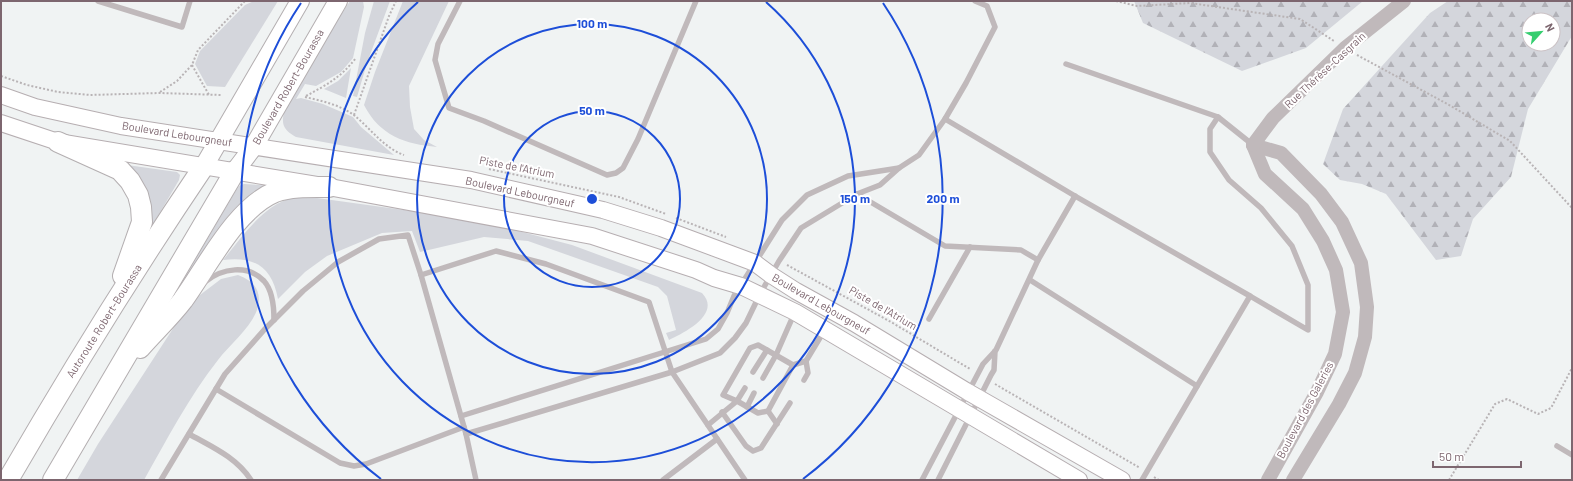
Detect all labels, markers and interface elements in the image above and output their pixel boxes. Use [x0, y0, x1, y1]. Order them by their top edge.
north arrow [1521, 12, 1561, 52]
text: 100 m [577, 16, 607, 30]
text: N [1543, 21, 1558, 33]
street label: Boulevard Robert-Bourassa [249, 27, 326, 147]
street label: Rue Thérèse-Casgrain [1282, 29, 1368, 110]
text: 50 m [579, 103, 605, 117]
street label: Boulevard Lebourgneuf [121, 118, 233, 149]
street label: Piste de l'Atrium [478, 153, 556, 180]
street label: Boulevard Lebourgneuf [464, 174, 576, 209]
text: 150 m [840, 191, 870, 205]
text: 200 m [927, 191, 959, 205]
centre of rings [585, 192, 599, 206]
street label: Autoroute Robert-Bourassa [63, 262, 144, 380]
street label: Boulevard Lebourgneuf [770, 270, 873, 337]
street label: Piste de l'Atrium [847, 283, 920, 332]
street label: Boulevard des Galeries [1274, 359, 1336, 460]
scale bar [1433, 443, 1521, 469]
text: 50 m [1439, 449, 1464, 463]

